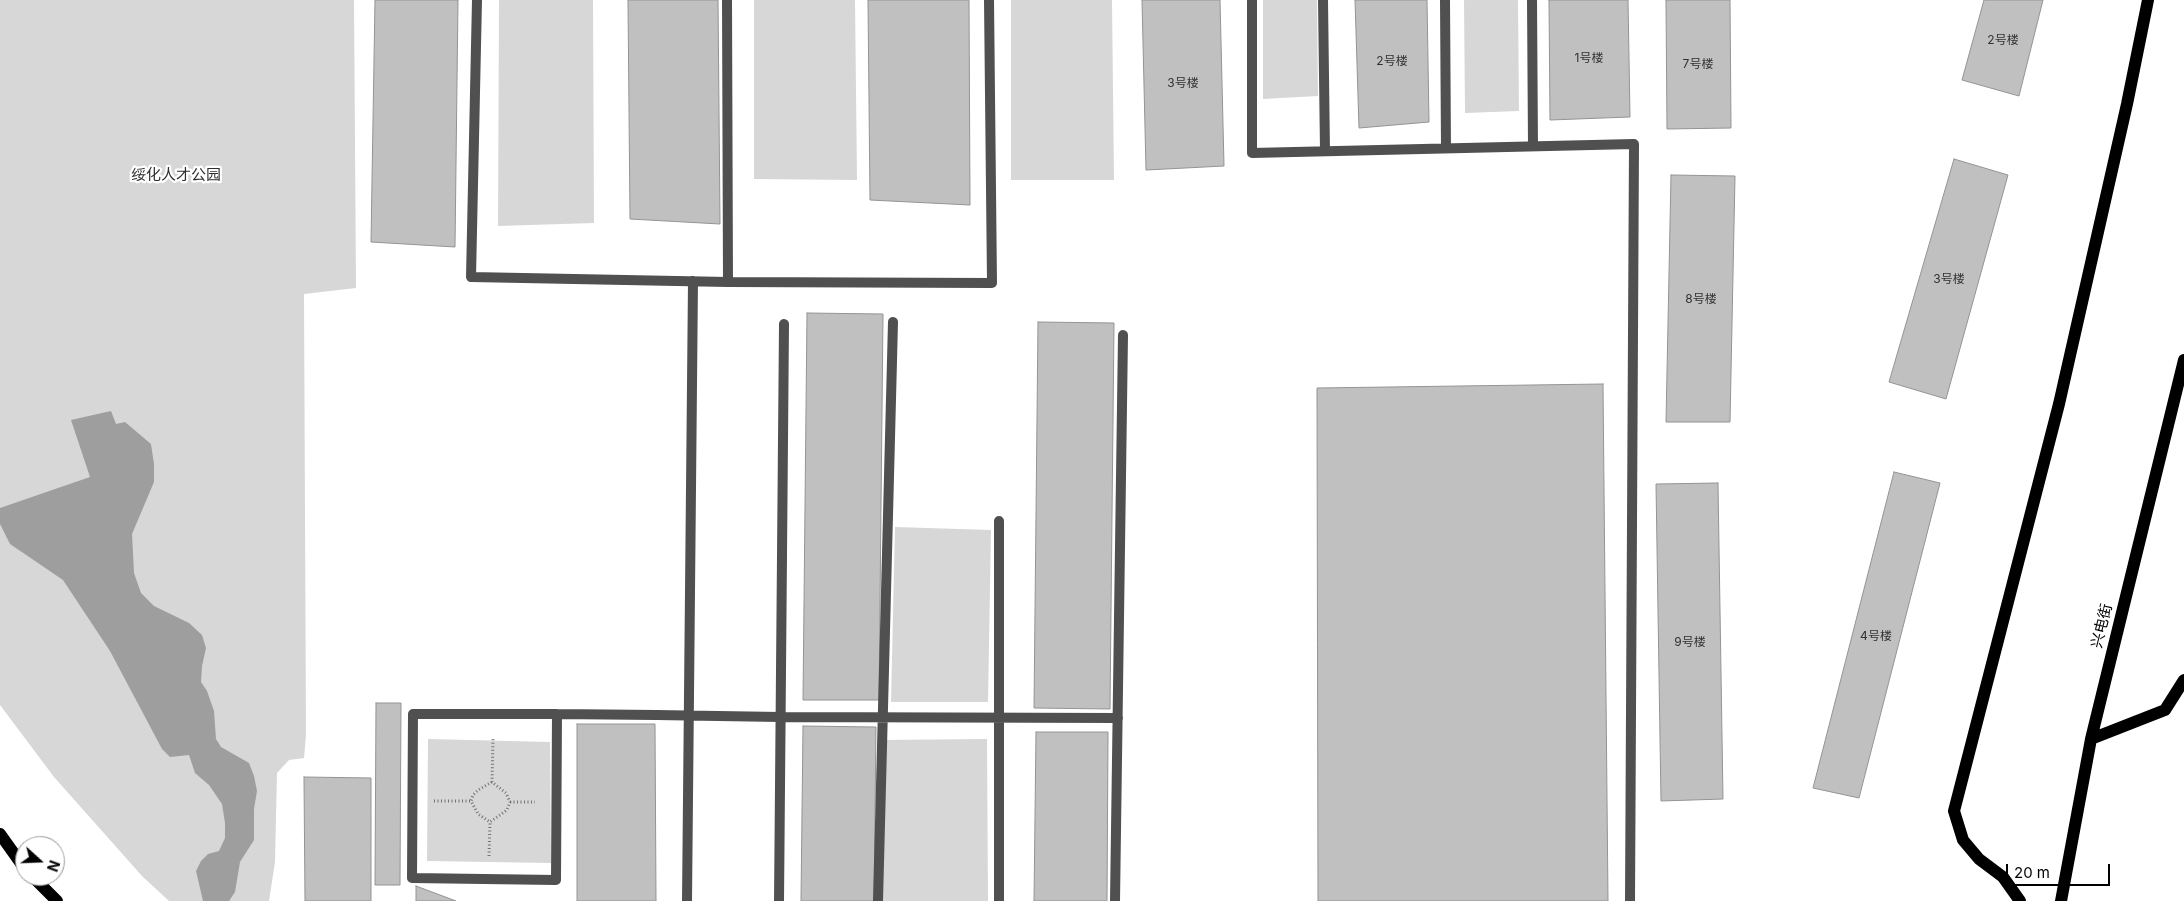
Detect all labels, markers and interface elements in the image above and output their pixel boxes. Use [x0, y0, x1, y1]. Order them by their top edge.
house number: 2号楼 [1987, 33, 2019, 47]
house number: 1号楼 [1575, 51, 1603, 65]
house number: 2号楼 [1376, 54, 1408, 68]
house number: 7号楼 [1683, 57, 1713, 71]
house number: 3号楼 [1167, 76, 1199, 90]
park label: 绥化人才公园 [131, 166, 221, 184]
house number: 3号楼 [1933, 272, 1965, 286]
house number: 8号楼 [1685, 292, 1717, 306]
street label: 兴电街 [2088, 602, 2116, 650]
house number: 4号楼 [1860, 629, 1892, 643]
house number: 9号楼 [1674, 635, 1706, 649]
north arrow [15, 836, 65, 886]
scale bar [2009, 854, 2113, 886]
text: N [44, 858, 63, 874]
text: 20 m [2014, 863, 2050, 882]

